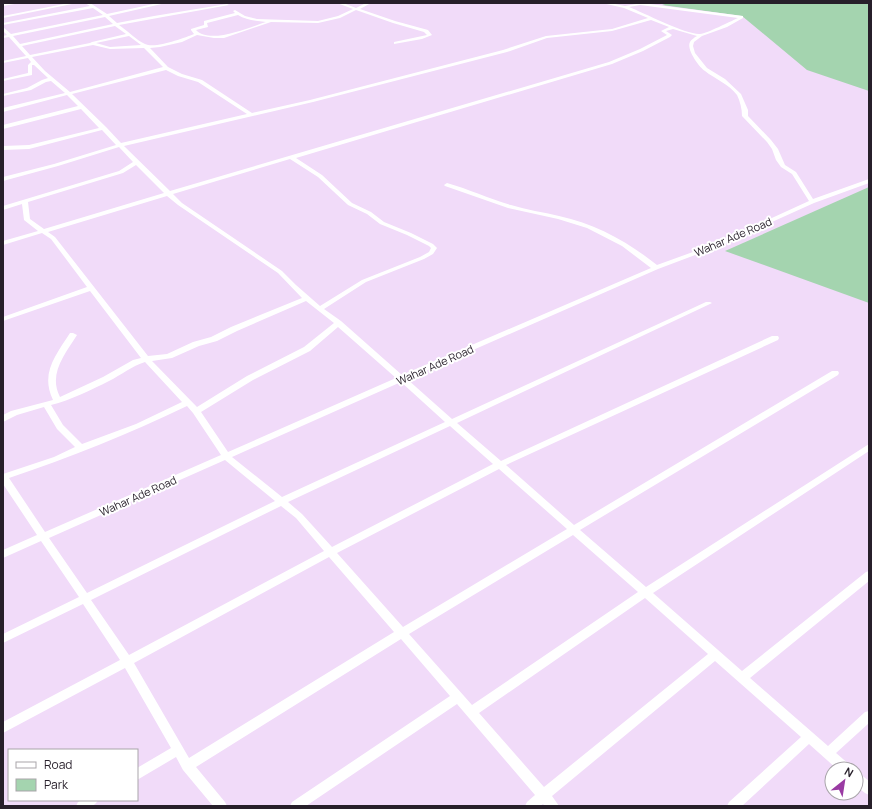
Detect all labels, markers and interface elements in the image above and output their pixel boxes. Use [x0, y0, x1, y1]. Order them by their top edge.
street label: Wahar Ade Road [692, 213, 774, 260]
street label: Wahar Ade Road [394, 341, 476, 388]
street label: Wahar Ade Road [97, 472, 179, 519]
legend [8, 749, 138, 801]
text: Road [44, 756, 72, 773]
north arrow [824, 761, 864, 801]
text: N [842, 763, 857, 780]
text: Park [44, 776, 69, 793]

